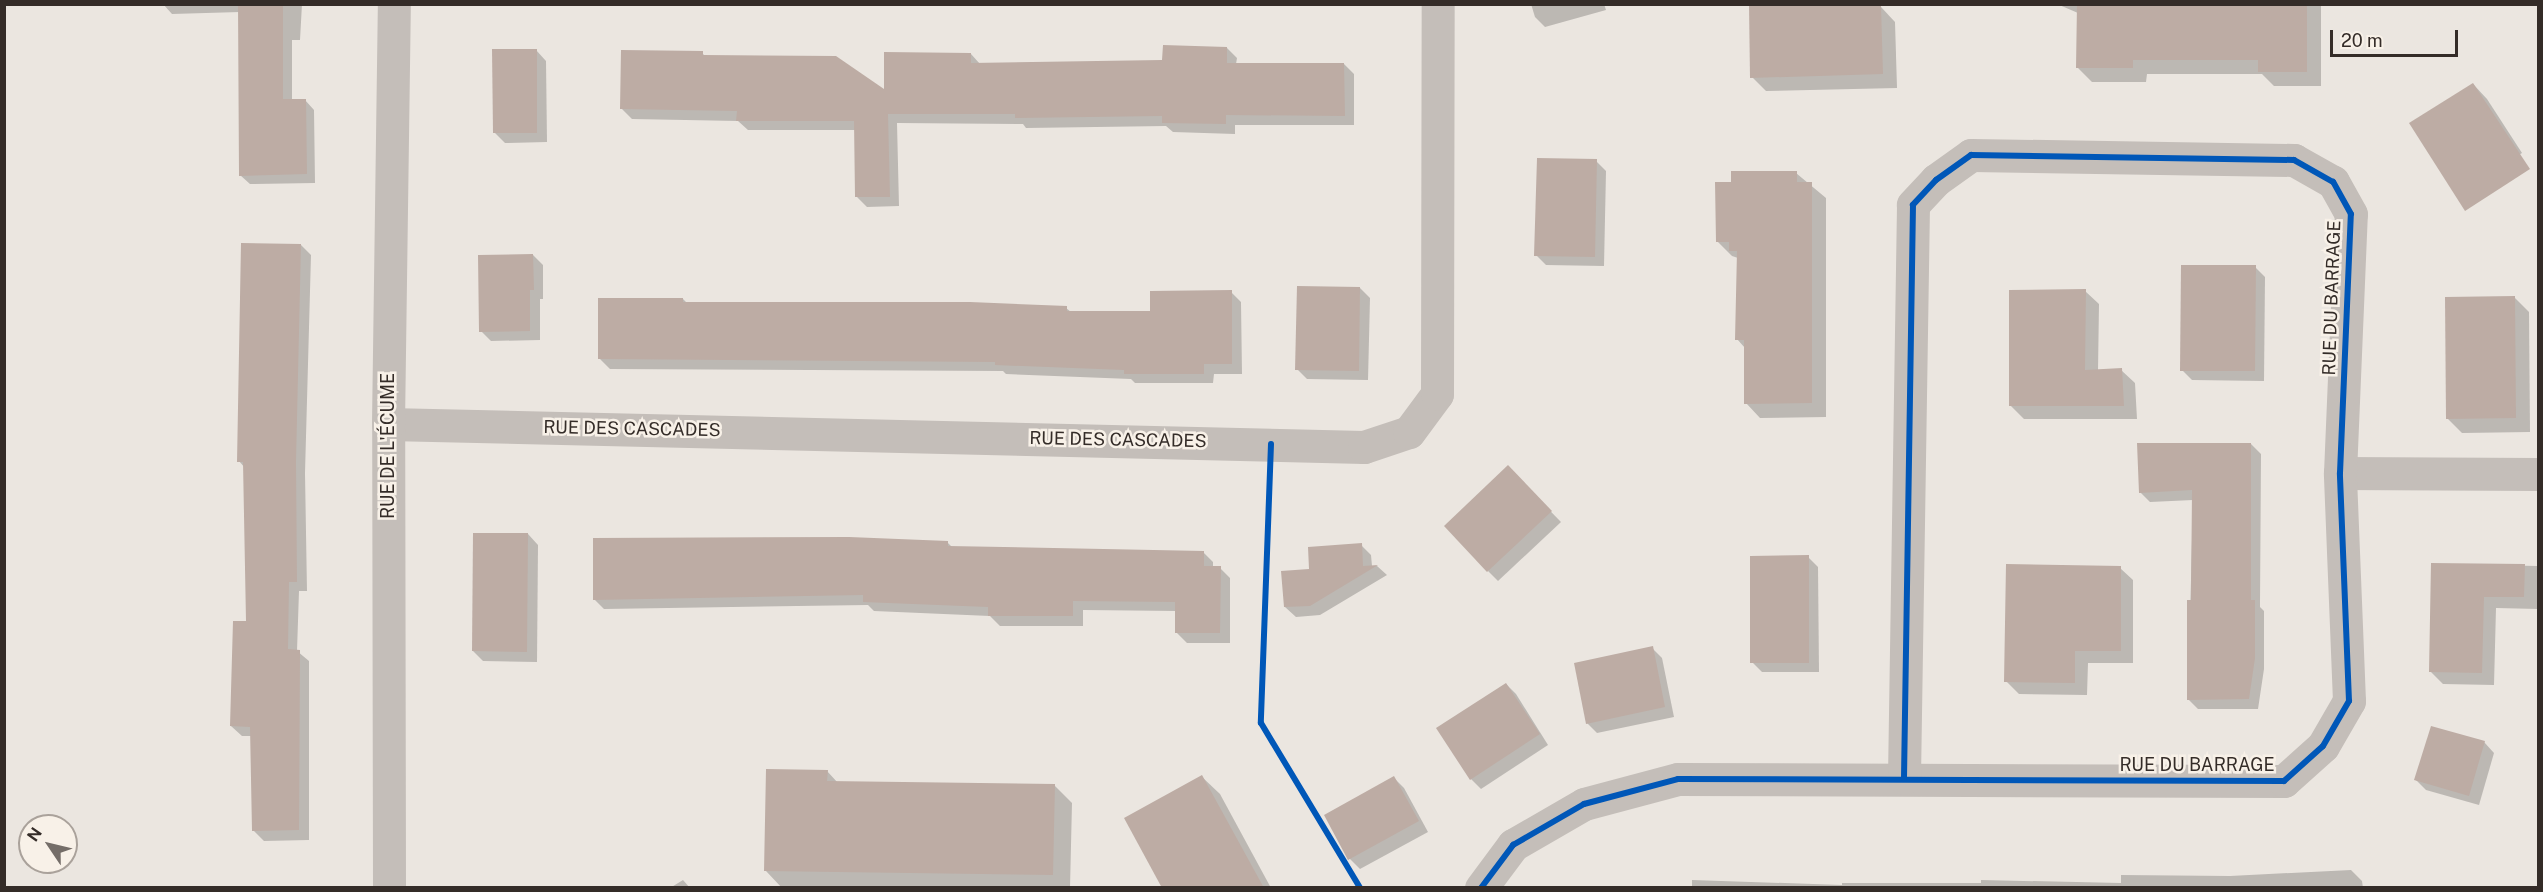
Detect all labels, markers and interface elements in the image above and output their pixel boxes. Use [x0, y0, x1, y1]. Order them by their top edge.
scale bar [2333, 18, 2460, 56]
text: 20 m [2341, 30, 2383, 51]
street label: RUE DU BARRAGE [2318, 220, 2346, 376]
street label: RUE DE L'ÉCUME [377, 373, 399, 519]
street label: RUE DES CASCADES [543, 417, 721, 441]
street label: RUE DES CASCADES [1029, 428, 1207, 452]
street label: RUE DU BARRAGE [2119, 754, 2275, 776]
north arrow [18, 814, 78, 874]
text: N [23, 824, 46, 845]

